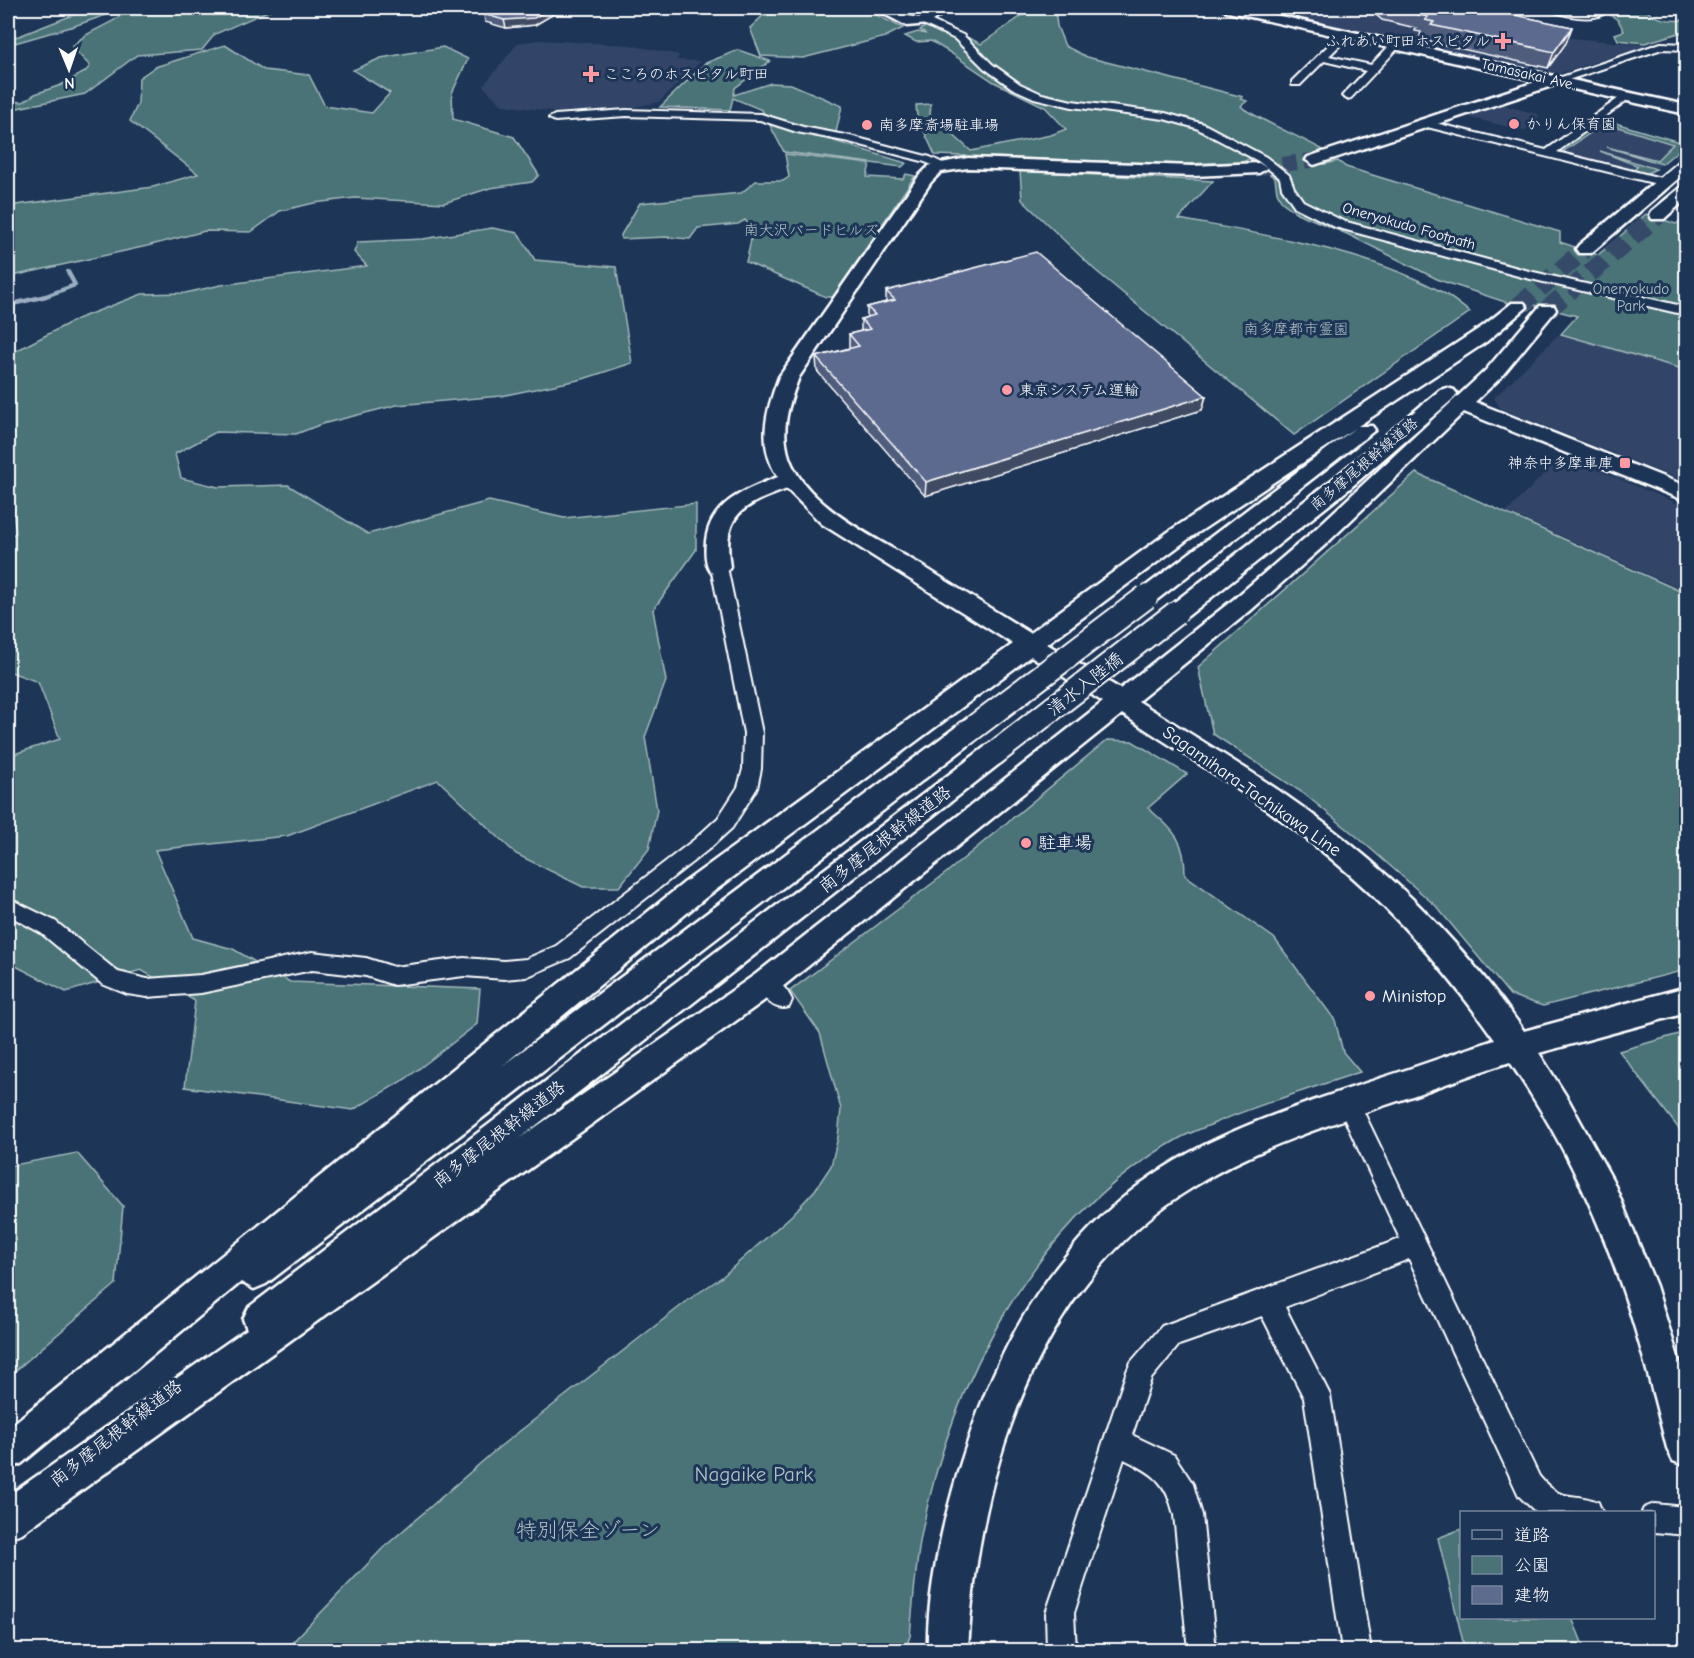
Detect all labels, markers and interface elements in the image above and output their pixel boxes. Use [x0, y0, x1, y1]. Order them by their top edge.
place label: ふれあい町田ホスピタル [1325, 32, 1490, 50]
marker: ふれあい町田ホスピタル [1494, 32, 1512, 50]
north arrow [39, 39, 99, 99]
street label: Tamasakai Ave. [1479, 54, 1577, 94]
marker: こころのホスピタル町田 [582, 65, 600, 83]
place label: こころのホスピタル町田 [604, 65, 769, 83]
text: N [64, 74, 75, 92]
place label: かりん保育園 [1526, 115, 1616, 133]
place label: 南多摩斎場駐車場 [879, 116, 999, 134]
marker: かりん保育園 [1507, 117, 1521, 131]
marker: 南多摩斎場駐車場 [860, 118, 874, 132]
street label: Oneryokudo Footpath [1340, 198, 1478, 254]
park label: 南大沢バードヒルズ [744, 221, 878, 239]
park label: Oneryokudo Park [1593, 280, 1669, 315]
park label: 南多摩都市霊園 [1243, 320, 1349, 338]
place label: 東京システム運輸 [1019, 381, 1139, 399]
marker: 東京システム運輸 [1000, 383, 1014, 397]
street label: 南多摩尾根幹線道路 [1307, 414, 1421, 514]
place label: 神奈中多摩車庫 [1508, 454, 1613, 472]
marker: 神奈中多摩車庫 [1618, 456, 1632, 470]
street label: 清水入陸橋 [1043, 648, 1127, 720]
street label: Sagamihara-Tachikawa Line [1158, 722, 1345, 861]
street label: 南多摩尾根幹線道路 [815, 781, 956, 898]
place label: 駐車場 [1038, 833, 1092, 854]
marker: 駐車場 [1019, 836, 1033, 850]
place label: Ministop [1382, 986, 1446, 1007]
marker: Ministop [1363, 989, 1377, 1003]
street label: 南多摩尾根幹線道路 [429, 1076, 570, 1193]
street label: 南多摩尾根幹線道路 [46, 1375, 187, 1492]
park label: Nagaike Park [695, 1462, 813, 1486]
legend [1460, 1511, 1655, 1619]
park label: 特別保全ゾーン [516, 1518, 660, 1542]
text: 道路 [1514, 1525, 1550, 1546]
text: 公園 [1514, 1555, 1550, 1576]
text: 建物 [1514, 1585, 1550, 1606]

